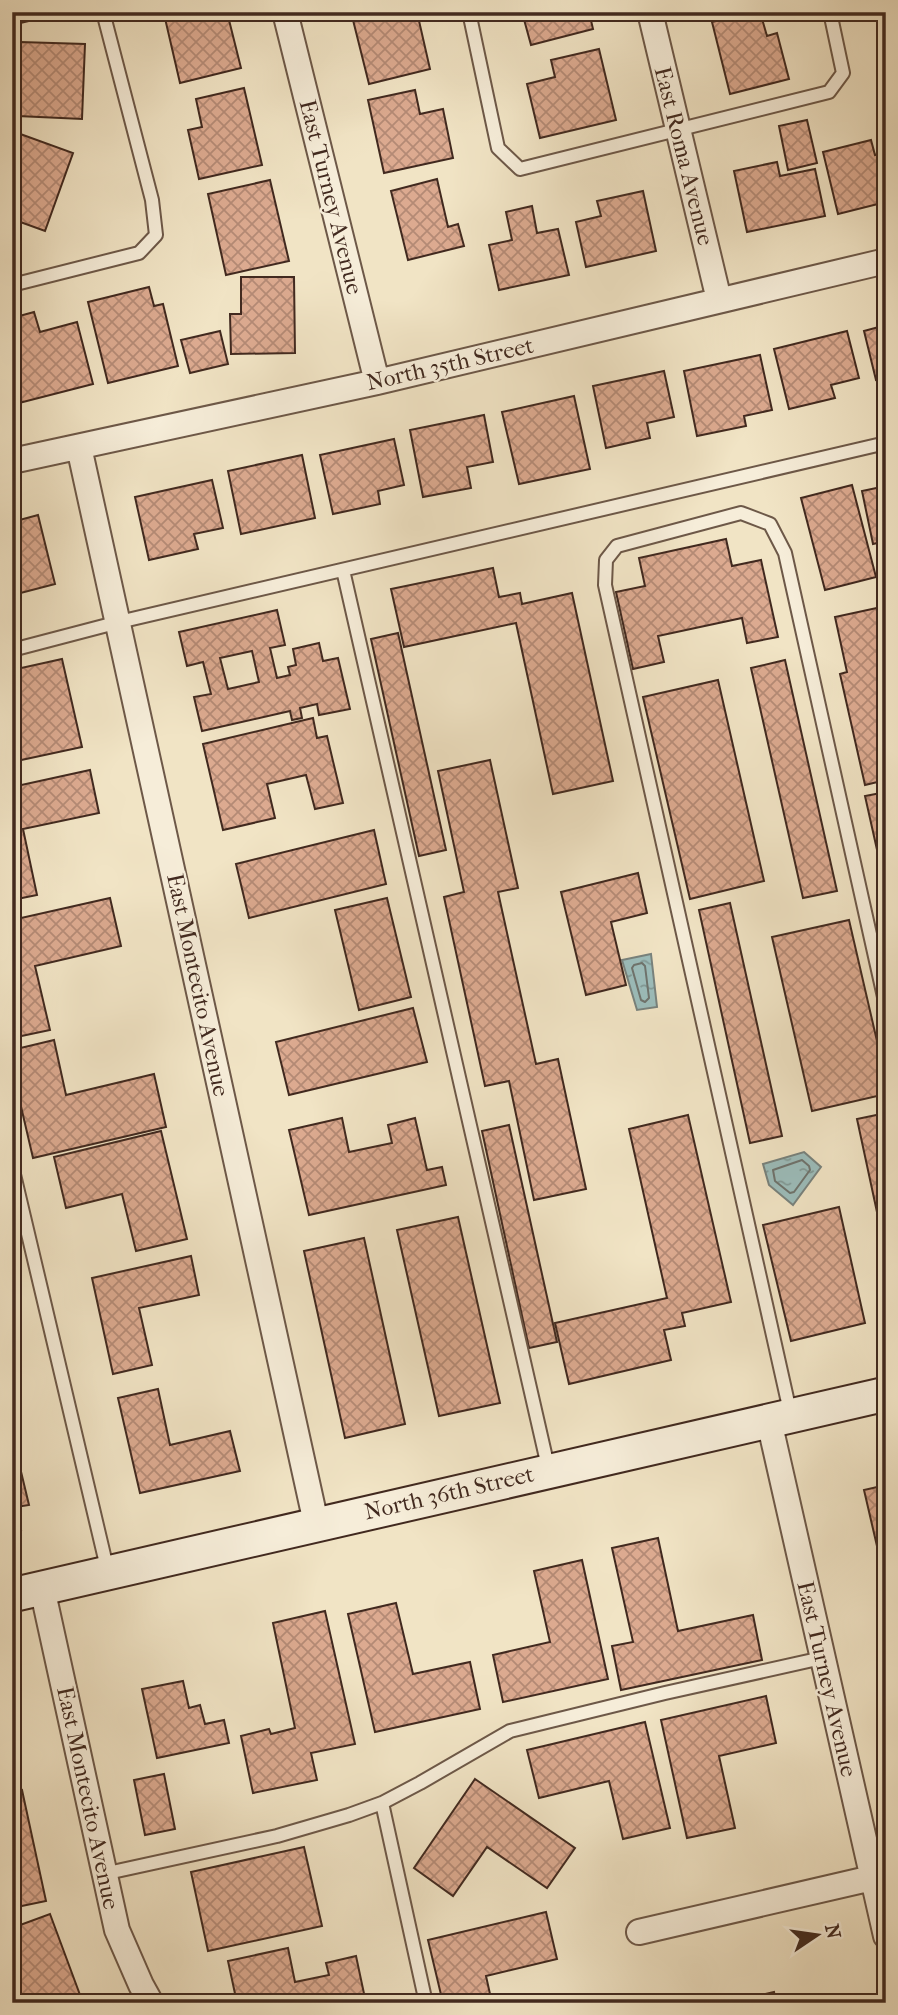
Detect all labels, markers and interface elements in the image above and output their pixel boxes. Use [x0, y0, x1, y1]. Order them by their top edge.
street label: East Roma Avenue [649, 64, 719, 248]
street label: East Turney Avenue [294, 97, 368, 297]
street label: North 35th Street [364, 332, 536, 396]
street label: East Montecito Avenue [161, 871, 235, 1099]
street label: North 36th Street [362, 1460, 536, 1526]
street label: East Turney Avenue [791, 1579, 863, 1779]
street label: East Montecito Avenue [51, 1684, 125, 1912]
north arrow [782, 1899, 852, 1969]
text: N [820, 1922, 845, 1941]

